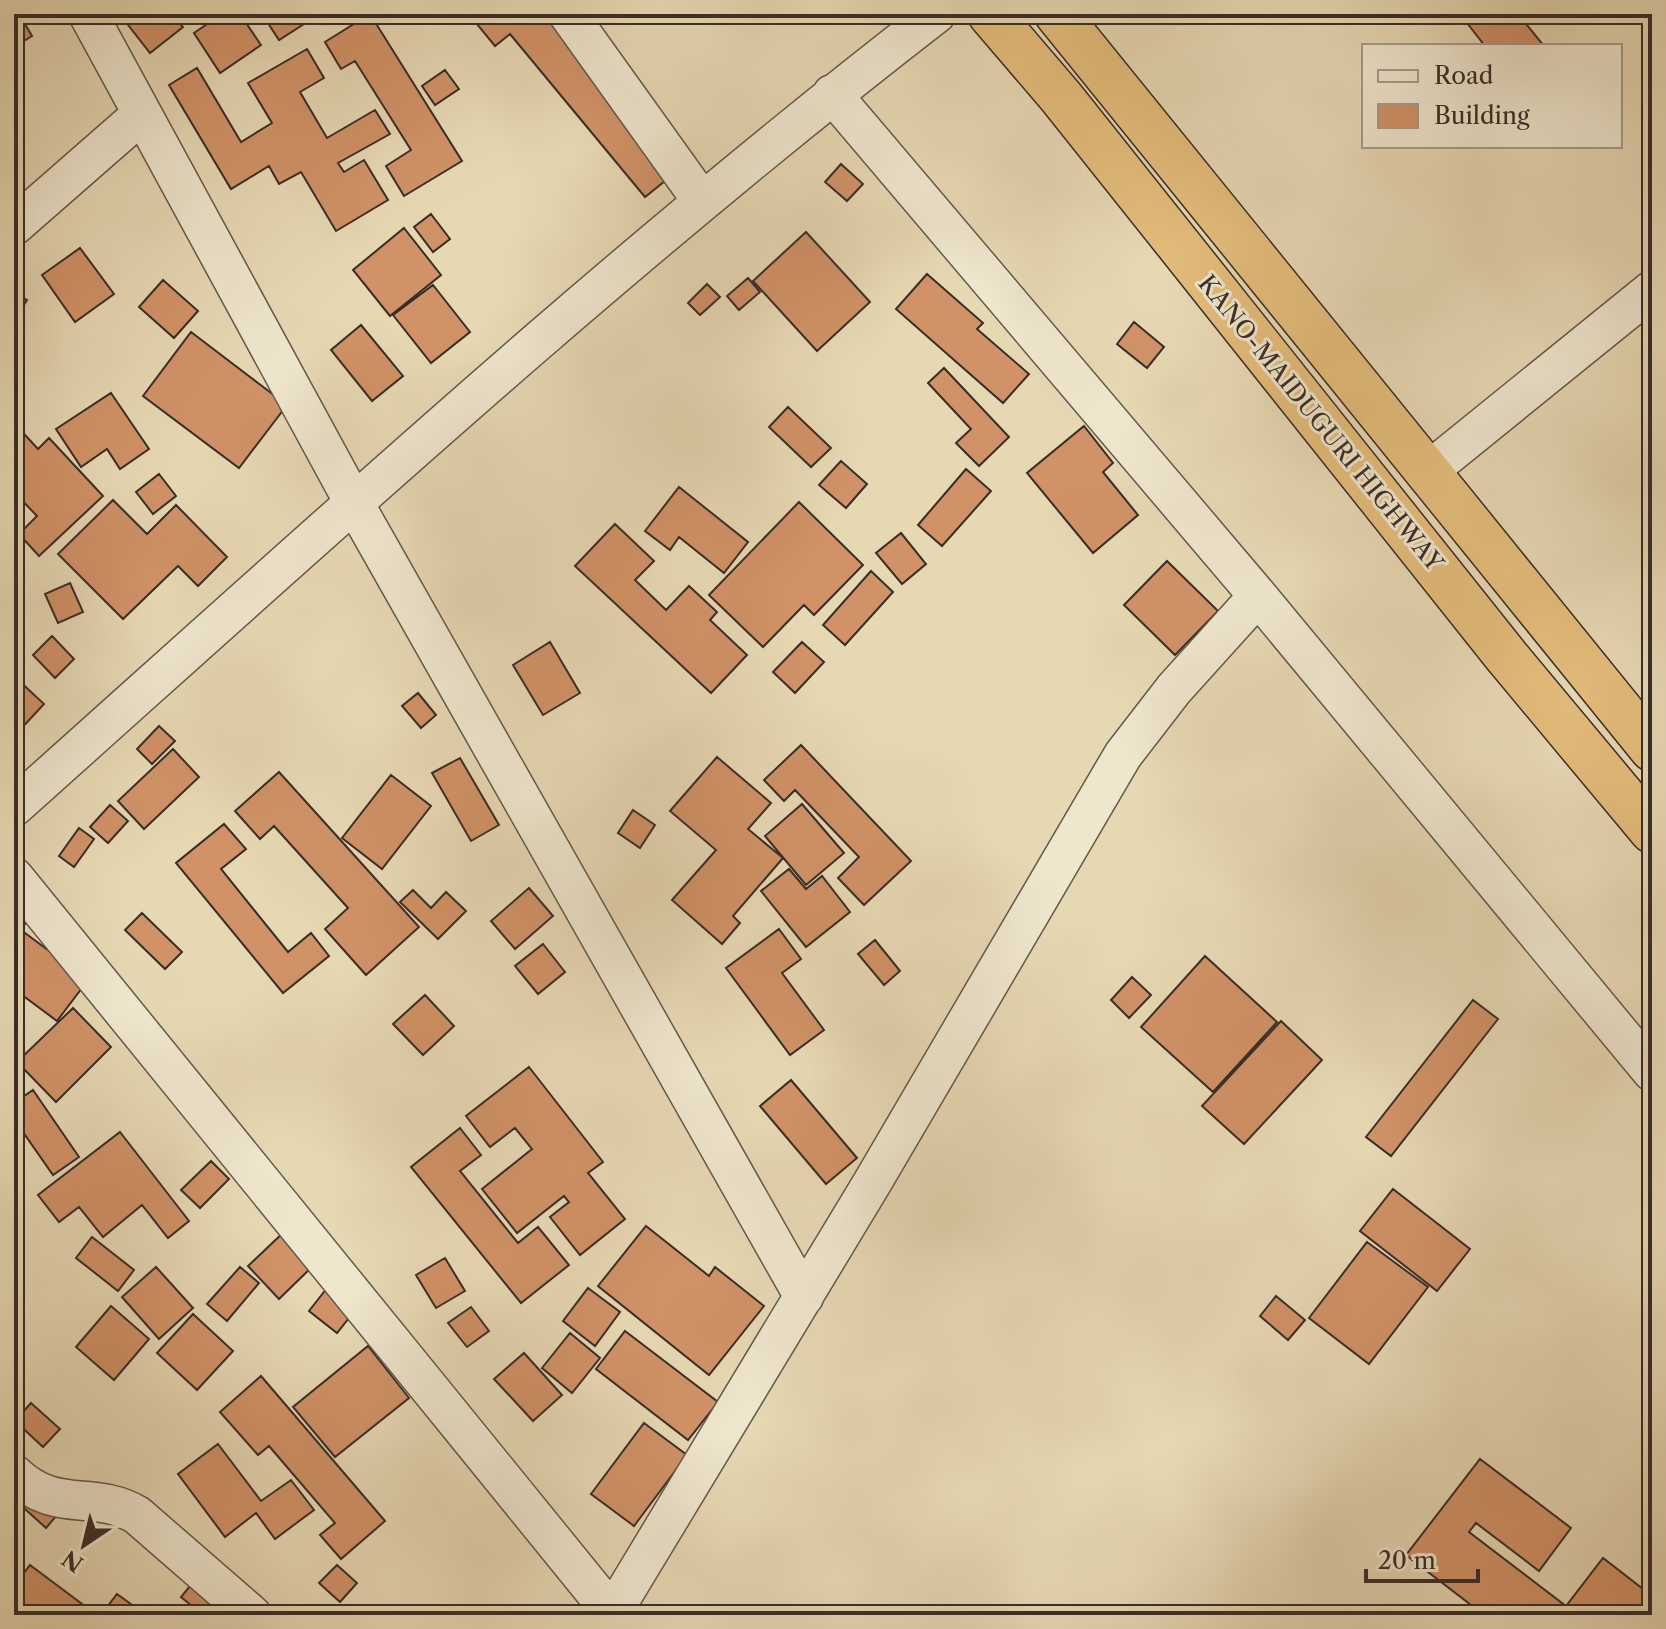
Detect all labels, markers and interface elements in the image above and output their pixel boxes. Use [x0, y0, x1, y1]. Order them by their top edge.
legend [1362, 44, 1622, 148]
text: Road [1434, 61, 1494, 90]
text: Building [1434, 101, 1530, 130]
street label: KANO-MAIDUGURI HIGHWAY [1192, 269, 1450, 578]
north arrow [44, 1505, 124, 1585]
scale bar [1366, 1533, 1478, 1583]
text: N [57, 1544, 88, 1578]
text: 20 m [1378, 1546, 1436, 1575]

